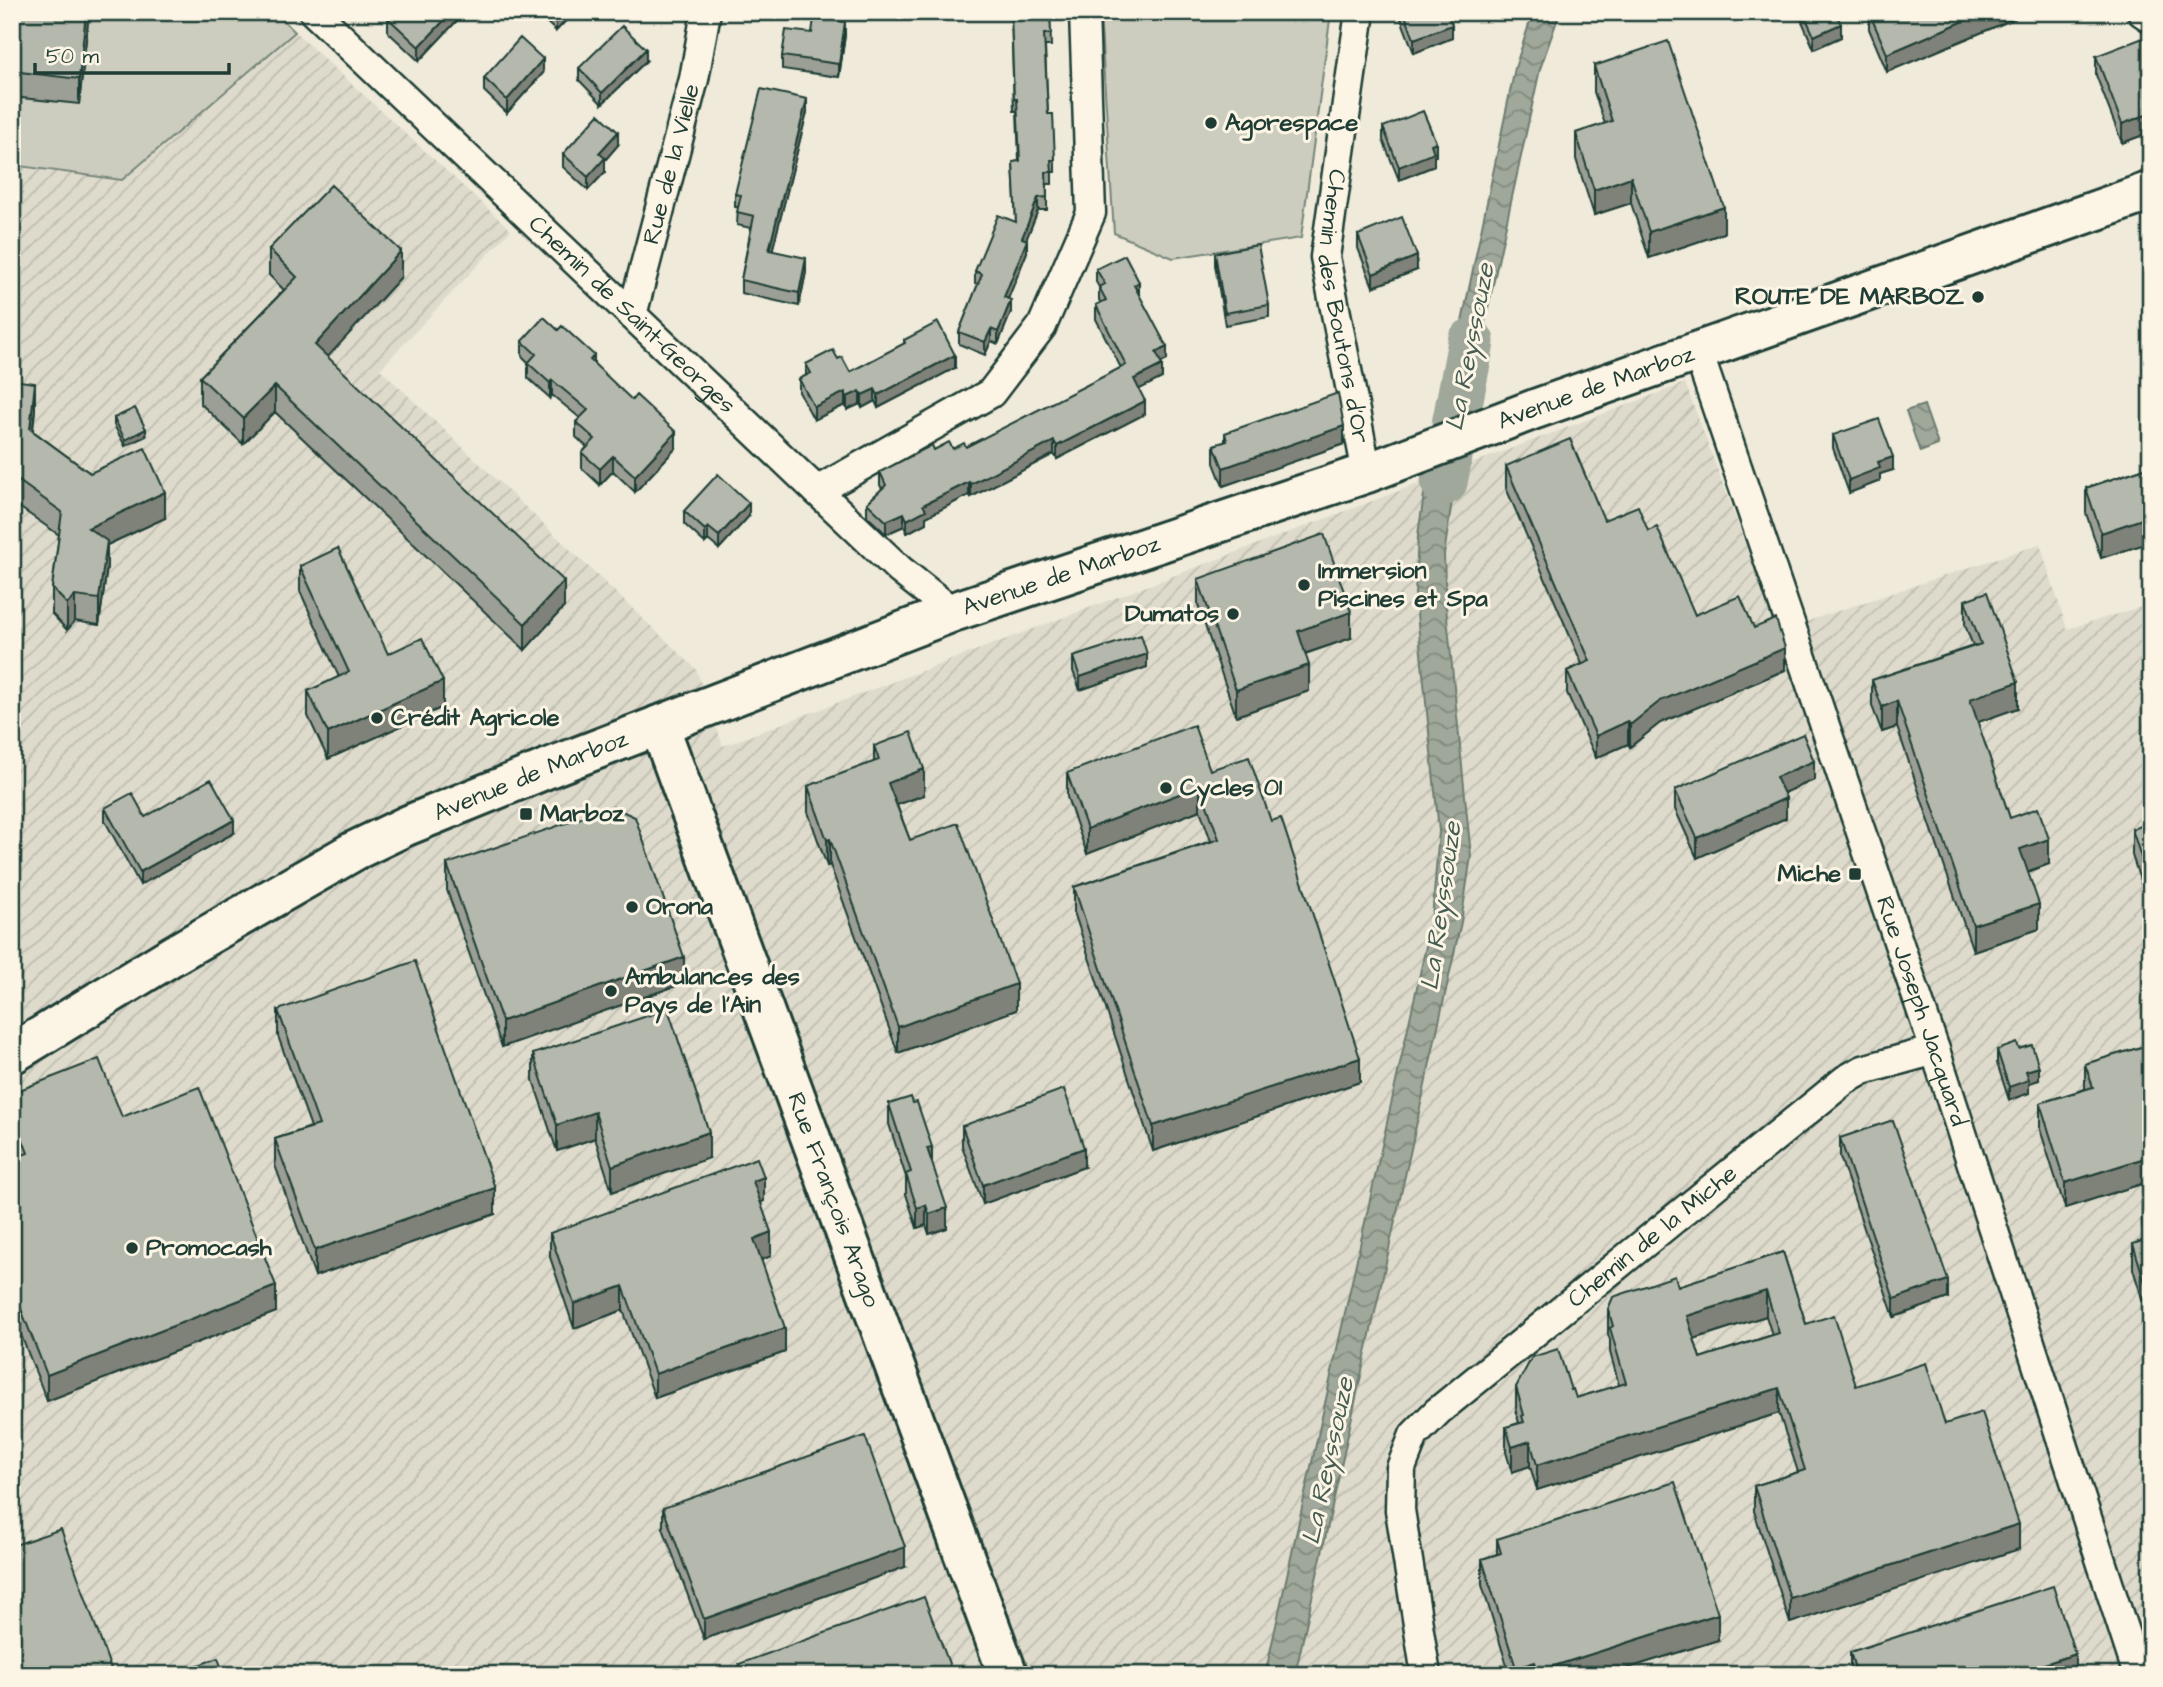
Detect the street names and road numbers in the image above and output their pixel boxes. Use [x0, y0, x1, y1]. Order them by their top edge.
street label: Rue de la Vielle [634, 80, 709, 248]
street label: Chemin des Boutons d'Or [1308, 167, 1378, 446]
street label: Chemin de Saint-Georges [521, 208, 743, 422]
street label: Avenue de Marboz [1493, 337, 1699, 439]
street label: Avenue de Marboz [958, 527, 1165, 625]
street label: Avenue de Marboz [429, 724, 631, 828]
street label: Rue Joseph Jacquard [1867, 892, 1976, 1130]
street label: Rue François Arago [778, 1088, 889, 1313]
street label: Chemin de la Miche [1560, 1157, 1745, 1316]

